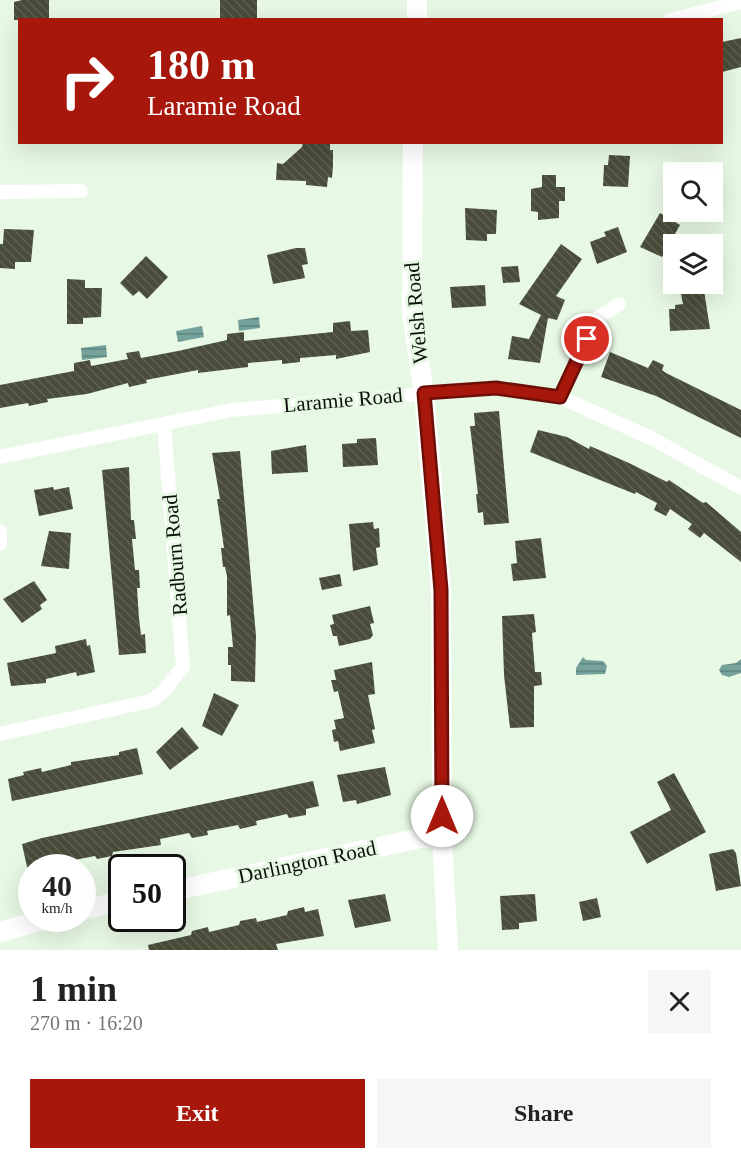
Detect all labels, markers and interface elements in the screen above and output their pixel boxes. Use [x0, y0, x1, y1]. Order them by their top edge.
icon: right [48, 42, 126, 120]
text: 180 m [147, 42, 256, 88]
text: Laramie Road [147, 91, 301, 121]
map controls [663, 162, 723, 294]
button: search [663, 162, 723, 222]
button: layers [663, 234, 723, 294]
street label: Welsh Road [400, 261, 432, 365]
pin [561, 313, 612, 364]
icon: arrive [570, 322, 603, 355]
street label: Laramie Road [282, 383, 404, 417]
street label: Radburn Road [158, 493, 192, 617]
position arrow [410, 784, 474, 848]
street label: Darlington Road [236, 836, 379, 888]
speed limit sign: 50 [108, 854, 186, 932]
text: 40 [42, 869, 72, 902]
text: km/h [42, 900, 72, 916]
text: 1 min [30, 969, 117, 1009]
button: close [648, 970, 711, 1033]
text: 270 m · 16:20 [30, 1012, 143, 1034]
button: Exit [30, 1079, 365, 1148]
button: Share [377, 1079, 711, 1148]

